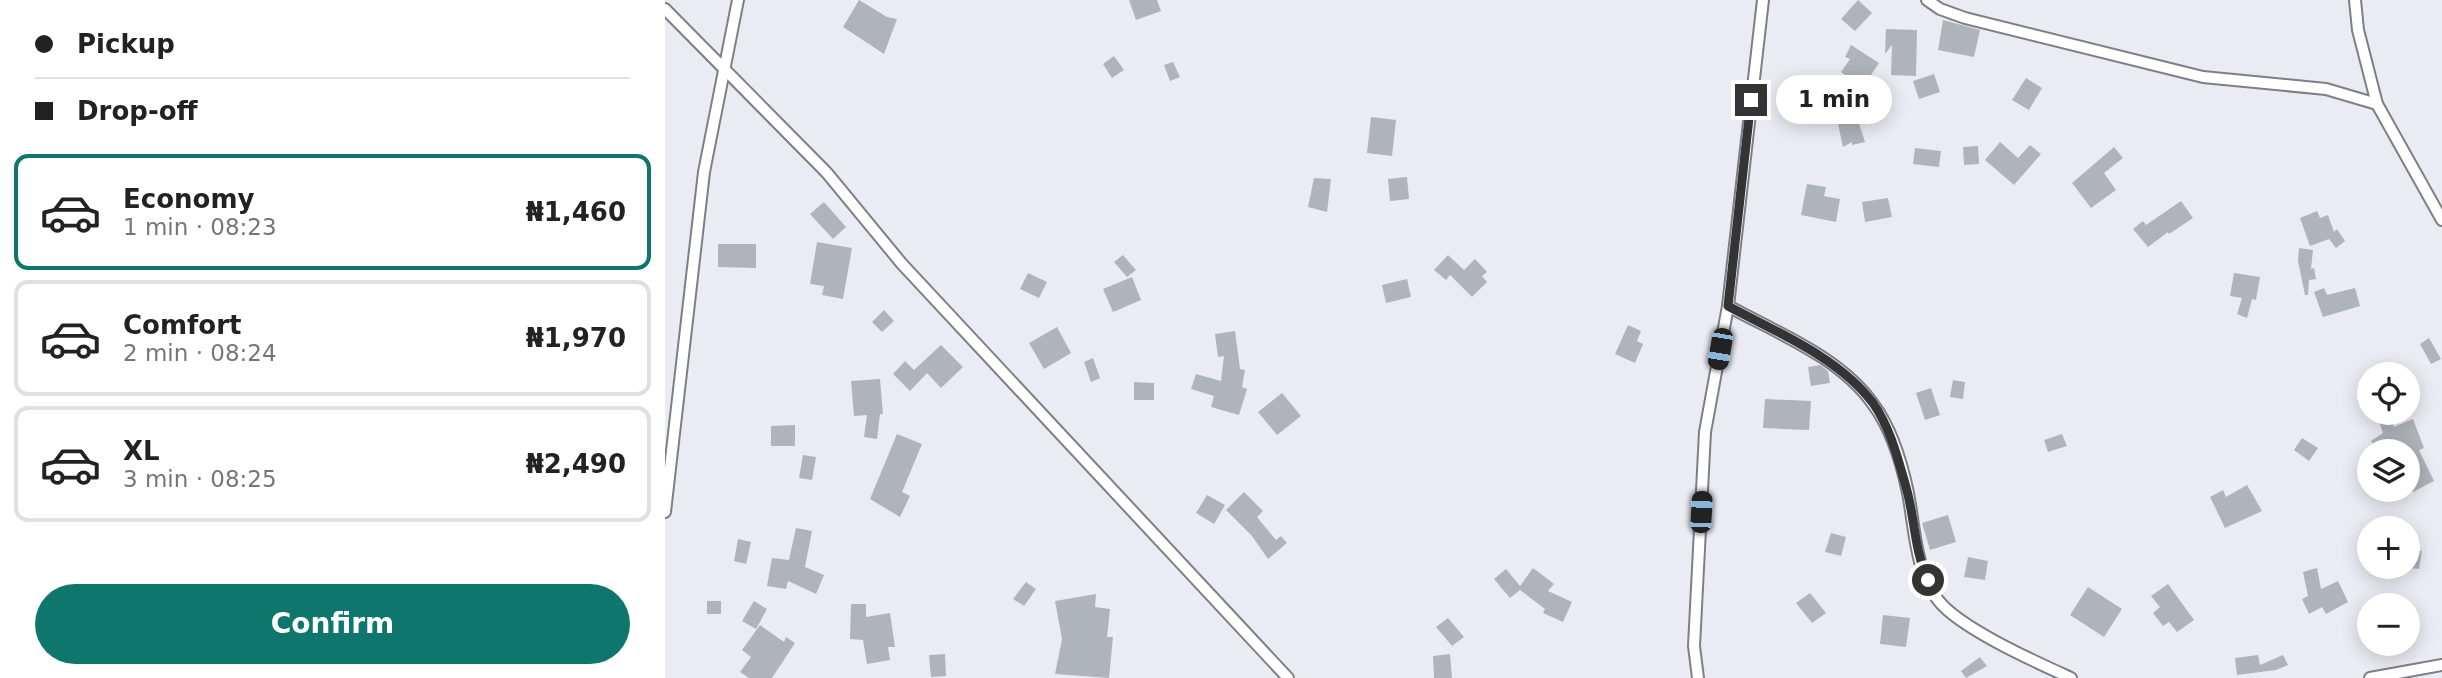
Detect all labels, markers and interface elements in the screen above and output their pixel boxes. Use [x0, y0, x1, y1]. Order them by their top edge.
text: Pickup [77, 29, 175, 59]
callout: 1 min [1775, 76, 1891, 124]
route end [1735, 84, 1767, 116]
text: 1 min [1798, 86, 1870, 112]
text: Drop-off [77, 96, 198, 126]
icon: car [39, 181, 102, 244]
text: Economy [123, 184, 254, 214]
text: ₦1,460 [526, 197, 626, 227]
text: 1 min · 08:23 [123, 214, 277, 240]
icon: car [39, 307, 102, 370]
text: Comfort [123, 310, 241, 340]
text: ₦1,970 [526, 323, 626, 353]
car [1707, 326, 1734, 372]
text: 2 min · 08:24 [123, 340, 277, 366]
map controls [2357, 362, 2420, 656]
button: locate [2357, 362, 2420, 425]
icon: car [39, 433, 102, 496]
text: XL [123, 436, 160, 466]
button: layers [2357, 439, 2420, 502]
text: ₦2,490 [526, 449, 626, 479]
text: 3 min · 08:25 [123, 466, 277, 492]
car [1690, 490, 1713, 534]
button: + [2357, 516, 2420, 579]
route start [1912, 564, 1944, 596]
button: Confirm [35, 584, 630, 664]
button: − [2357, 593, 2420, 656]

